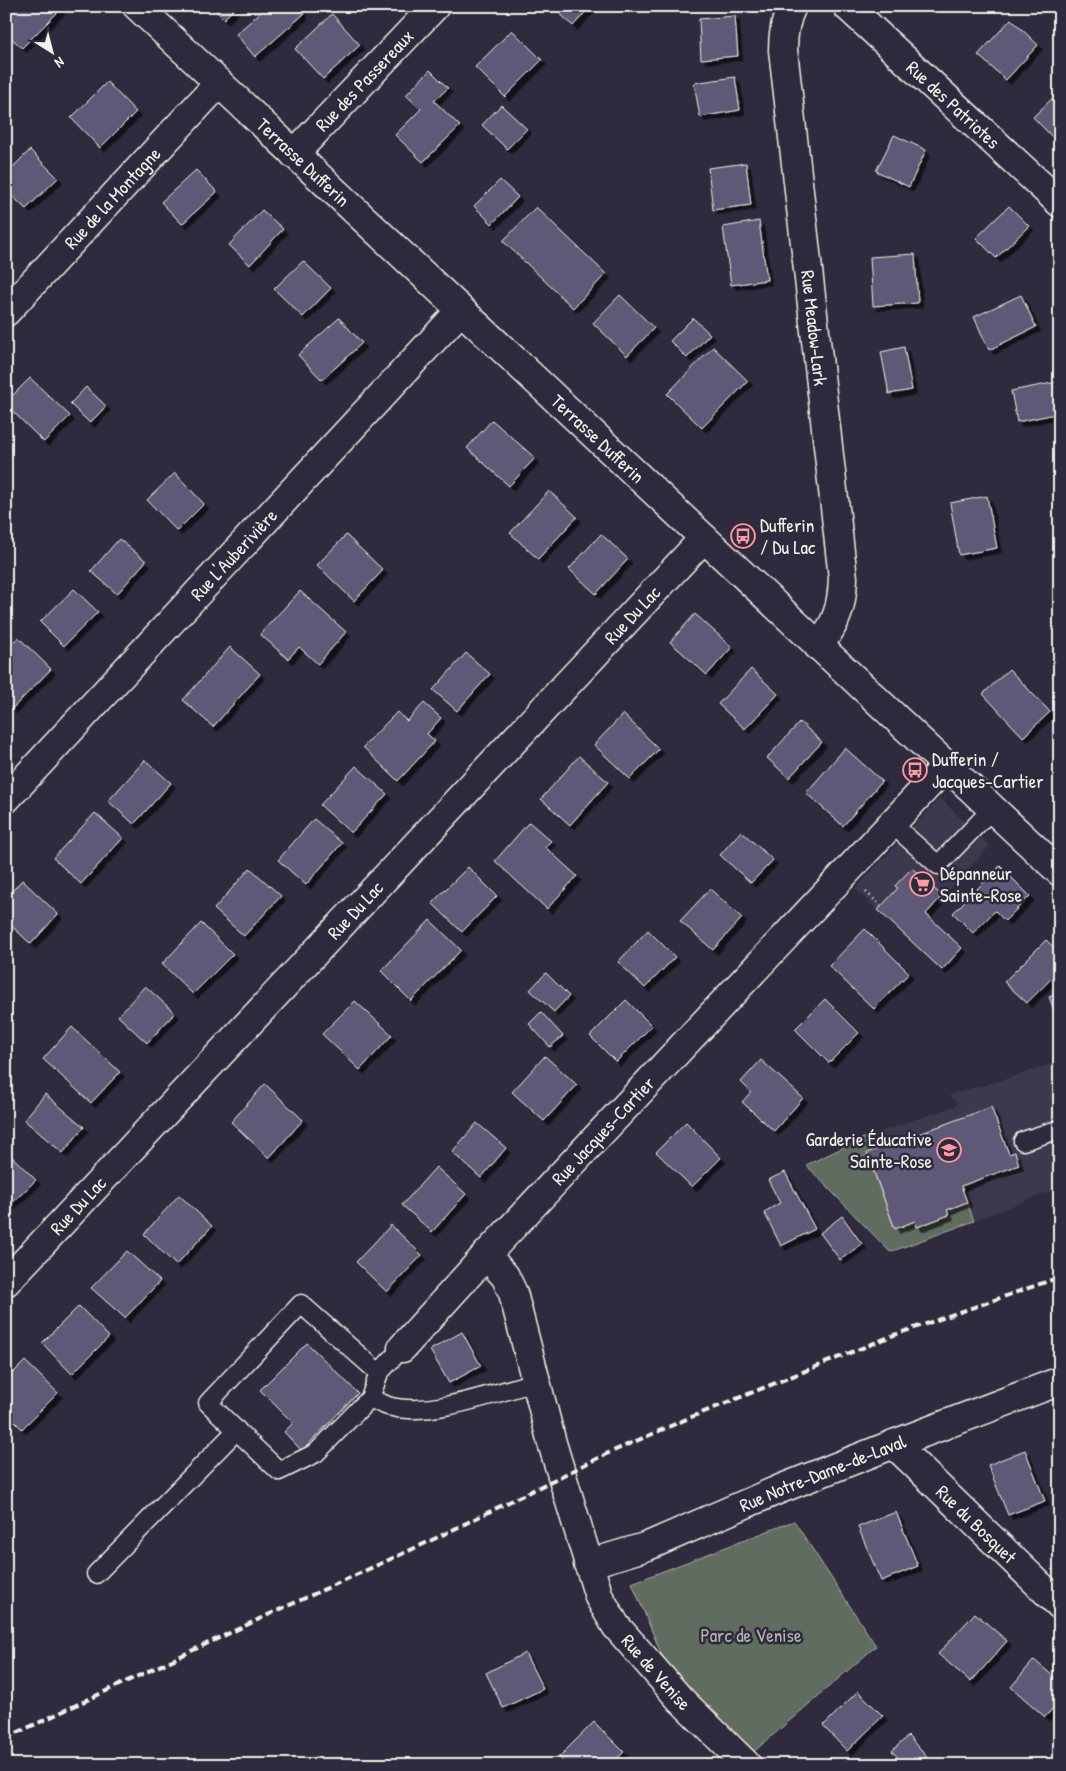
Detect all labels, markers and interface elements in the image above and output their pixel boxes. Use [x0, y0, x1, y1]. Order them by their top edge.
street label: Rue des Passereaux [309, 23, 419, 137]
north arrow [28, 28, 78, 78]
text: N [51, 53, 69, 73]
street label: Rue des Patriotes [901, 55, 1006, 154]
street label: Terrasse Dufferin [251, 112, 356, 212]
street label: Rue de la Montagne [58, 141, 167, 254]
street label: Rue Meadow-Lark [795, 269, 834, 387]
street label: Terrasse Dufferin [545, 388, 650, 489]
street label: Rue L'Auberivière [184, 503, 283, 606]
place label: Dufferin / Du Lac [760, 512, 816, 560]
bus stop icon: Dufferin / Du Lac [730, 523, 756, 549]
street label: Rue Du Lac [598, 579, 666, 650]
place label: Dufferin / Jacques-Cartier [932, 746, 1044, 794]
bus stop icon: Dufferin / Jacques-Cartier [902, 757, 928, 783]
place label: Dépanneur Sainte-Rose [940, 860, 1022, 908]
supermarket icon: Dépanneur Sainte-Rose [909, 871, 935, 897]
street label: Rue Du Lac [321, 875, 389, 945]
street label: Rue Jacques-Cartier [546, 1070, 661, 1191]
place label: Garderie Éducative Sainte-Rose [805, 1126, 932, 1174]
school or university icon: Garderie Éducative Sainte-Rose [936, 1137, 962, 1163]
street label: Rue Du Lac [44, 1170, 112, 1240]
street label: Rue Notre-Dame-de-Laval [735, 1427, 910, 1518]
street label: Rue du Bosquet [931, 1479, 1023, 1569]
park label: Parc de Venise [701, 1622, 802, 1648]
street label: Rue de Venise [616, 1628, 697, 1716]

